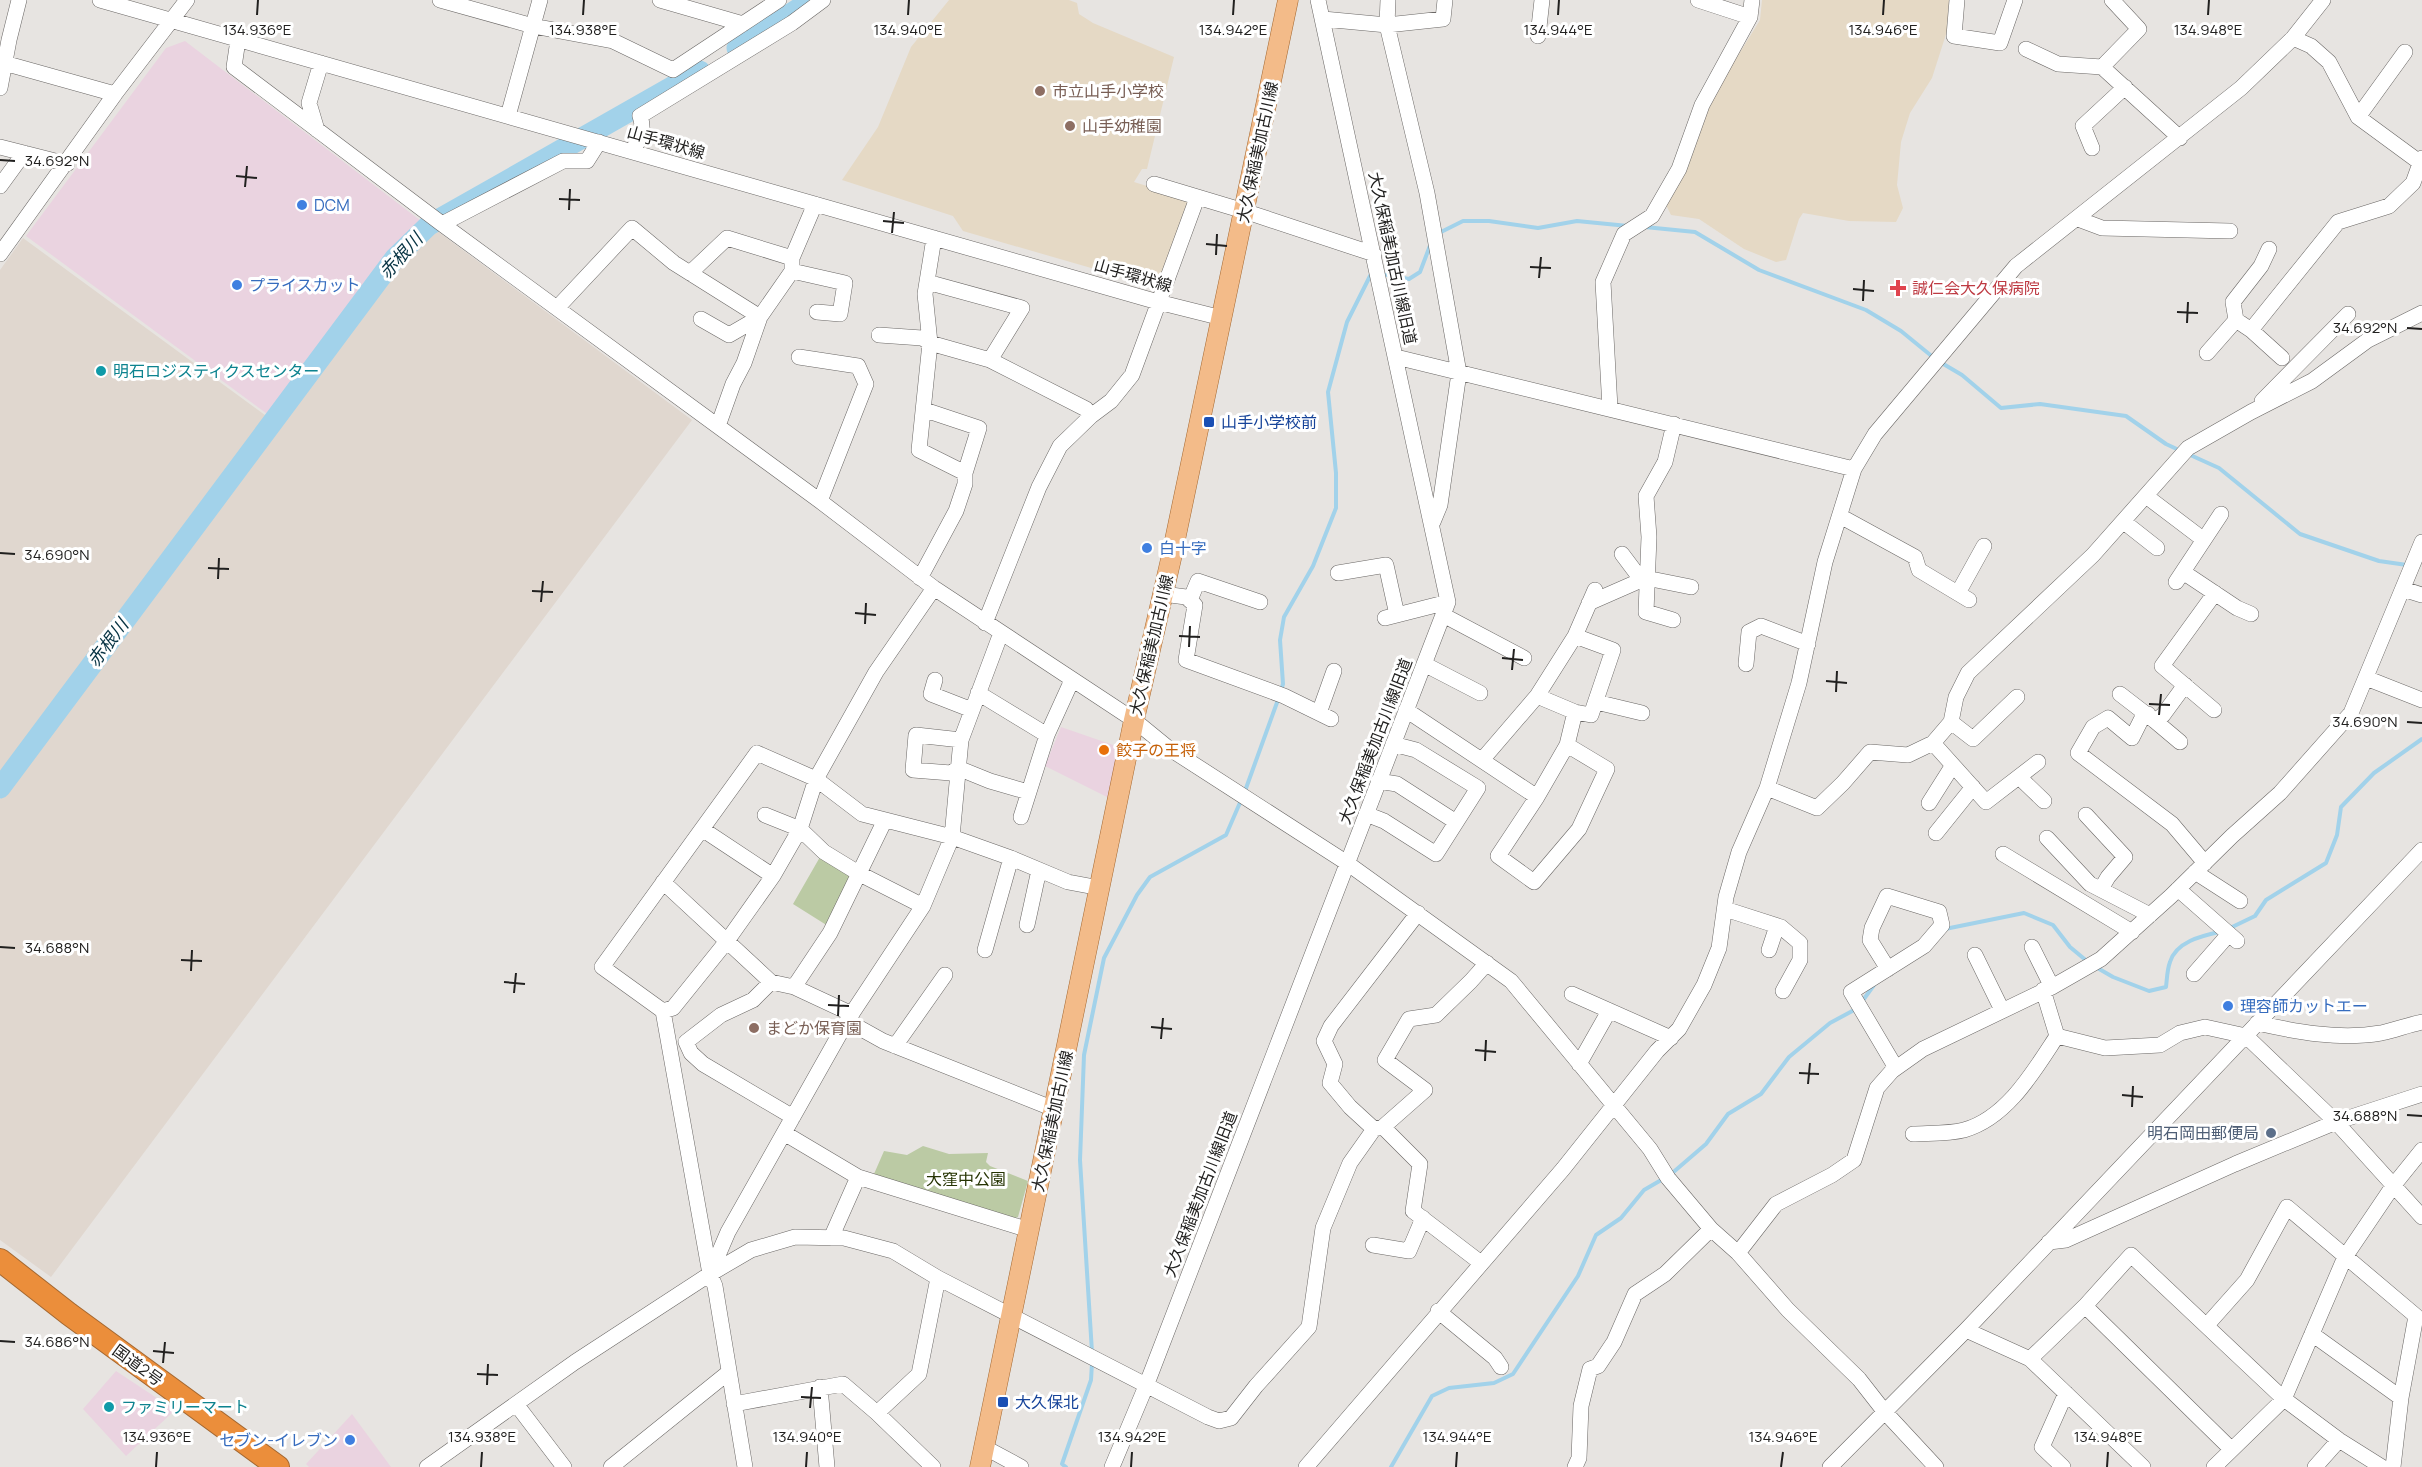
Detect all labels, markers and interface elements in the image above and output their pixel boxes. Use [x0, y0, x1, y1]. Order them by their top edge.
text: 134.936°E [223, 19, 291, 40]
text: 134.938°E [549, 19, 617, 40]
text: 134.940°E [873, 19, 943, 40]
text: 134.942°E [1199, 19, 1267, 40]
text: 134.944°E [1524, 19, 1592, 40]
text: 134.946°E [1848, 19, 1918, 40]
text: 134.948°E [2174, 19, 2242, 40]
street label: 大久保稲美加古川線 [1231, 79, 1283, 225]
place label: 市立山手小学校 [1052, 80, 1164, 102]
marker: 市立山手小学校 [1033, 84, 1047, 98]
place label: 山手幼稚園 [1082, 115, 1162, 137]
marker: 山手幼稚園 [1063, 119, 1077, 133]
street label: 山手環状線 [625, 120, 707, 164]
text: 34.692°N [25, 150, 89, 171]
street label: 大久保稲美加古川線旧道 [1364, 170, 1422, 346]
place label: DCM [314, 194, 350, 216]
marker: DCM [295, 198, 309, 212]
water label: 赤根川 [373, 226, 429, 283]
street label: 山手環状線 [1092, 253, 1174, 297]
place label: プライスカット [249, 274, 361, 296]
place label: 誠仁会大久保病院 [1912, 277, 2040, 299]
marker: プライスカット [230, 278, 244, 292]
marker: 誠仁会大久保病院 [1889, 279, 1907, 297]
text: 34.692°N [2333, 317, 2397, 338]
place label: 明石ロジスティクスセンター [113, 360, 320, 382]
marker: 明石ロジスティクスセンター [94, 364, 108, 378]
place label: 山手小学校前 [1221, 411, 1317, 433]
marker: 山手小学校前 [1202, 415, 1216, 429]
place label: 白十字 [1159, 537, 1207, 559]
marker: 白十字 [1140, 541, 1154, 555]
text: 34.690°N [24, 544, 90, 565]
street label: 大久保稲美加古川線 [1124, 572, 1178, 718]
water label: 赤根川 [81, 612, 134, 671]
street label: 大久保稲美加古川線旧道 [1333, 655, 1417, 827]
text: 34.690°N [2332, 711, 2398, 732]
place label: 餃子の王将 [1116, 739, 1196, 761]
marker: 餃子の王将 [1097, 743, 1111, 757]
text: 34.688°N [25, 937, 89, 958]
place label: 理容師カットエー [2240, 995, 2368, 1017]
marker: 理容師カットエー [2221, 999, 2235, 1013]
place label: まどか保育園 [766, 1017, 862, 1039]
marker: まどか保育園 [747, 1021, 761, 1035]
street label: 大久保稲美加古川線 [1026, 1048, 1078, 1194]
text: 34.688°N [2333, 1105, 2397, 1126]
street label: 大久保稲美加古川線旧道 [1158, 1108, 1242, 1280]
place label: 明石岡田郵便局 [2147, 1122, 2259, 1144]
marker: 明石岡田郵便局 [2264, 1126, 2278, 1140]
park label: 大窪中公園 [926, 1168, 1006, 1190]
text: 34.686°N [25, 1331, 89, 1352]
street label: 国道2号 [108, 1339, 168, 1391]
place label: 大久保北 [1015, 1391, 1079, 1413]
marker: 大久保北 [996, 1395, 1010, 1409]
place label: ファミリーマート [121, 1396, 249, 1418]
marker: ファミリーマート [102, 1400, 116, 1414]
text: 134.936°E [123, 1426, 191, 1447]
text: 134.938°E [448, 1426, 516, 1447]
text: 134.940°E [772, 1426, 842, 1447]
text: 134.942°E [1098, 1426, 1166, 1447]
text: 134.944°E [1423, 1426, 1491, 1447]
text: 134.946°E [1748, 1426, 1818, 1447]
text: 134.948°E [2074, 1426, 2142, 1447]
place label: セブン-イレブン [219, 1429, 338, 1451]
marker: セブン-イレブン [343, 1433, 357, 1447]

